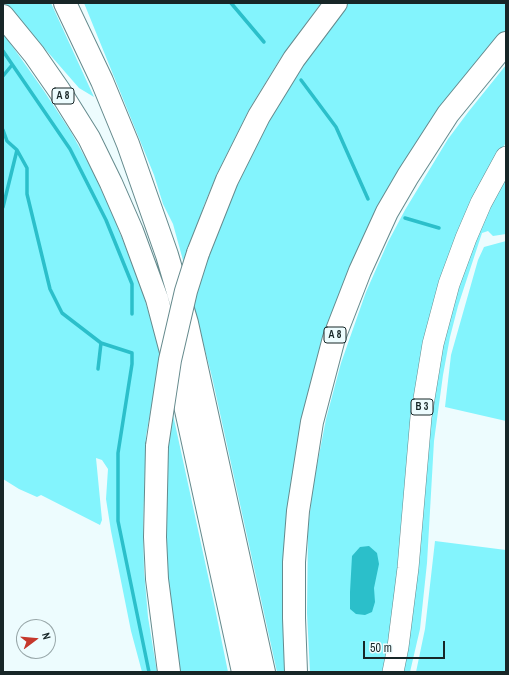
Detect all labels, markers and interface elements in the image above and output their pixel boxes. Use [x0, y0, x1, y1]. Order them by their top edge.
road number: A 8 [52, 88, 74, 104]
road number: A 8 [324, 327, 346, 343]
road number: B 3 [411, 399, 433, 415]
north arrow [16, 619, 56, 659]
text: N [39, 631, 54, 641]
scale bar [365, 633, 447, 659]
text: 50 m [370, 640, 392, 656]

